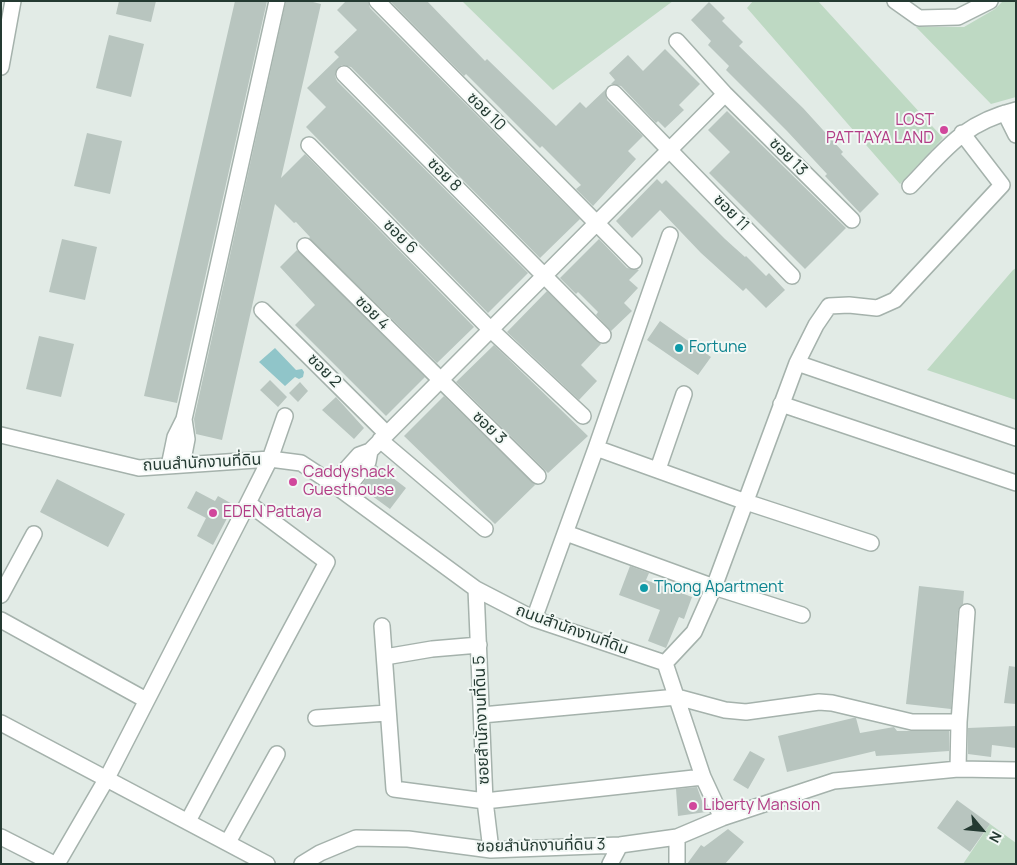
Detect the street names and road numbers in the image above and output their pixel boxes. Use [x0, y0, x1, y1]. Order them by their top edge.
street label: ซอย 10 [463, 89, 509, 135]
street label: ซอย 13 [765, 134, 811, 180]
street label: ซอย 8 [423, 154, 465, 196]
street label: ซอย 11 [709, 191, 753, 235]
street label: ซอย 6 [379, 216, 421, 258]
street label: ซอย 4 [351, 292, 393, 334]
street label: ซอย 2 [303, 350, 345, 392]
street label: ซอย 3 [468, 407, 510, 449]
street label: ถนนสำนักงานที่ดิน [142, 450, 262, 476]
street label: ถนนสำนักงานที่ดิน [513, 601, 631, 659]
street label: ซอยสำนักงานที่ดิน 5 [470, 655, 494, 785]
street label: ซอยสำนักงานที่ดิน 3 [476, 835, 606, 857]

